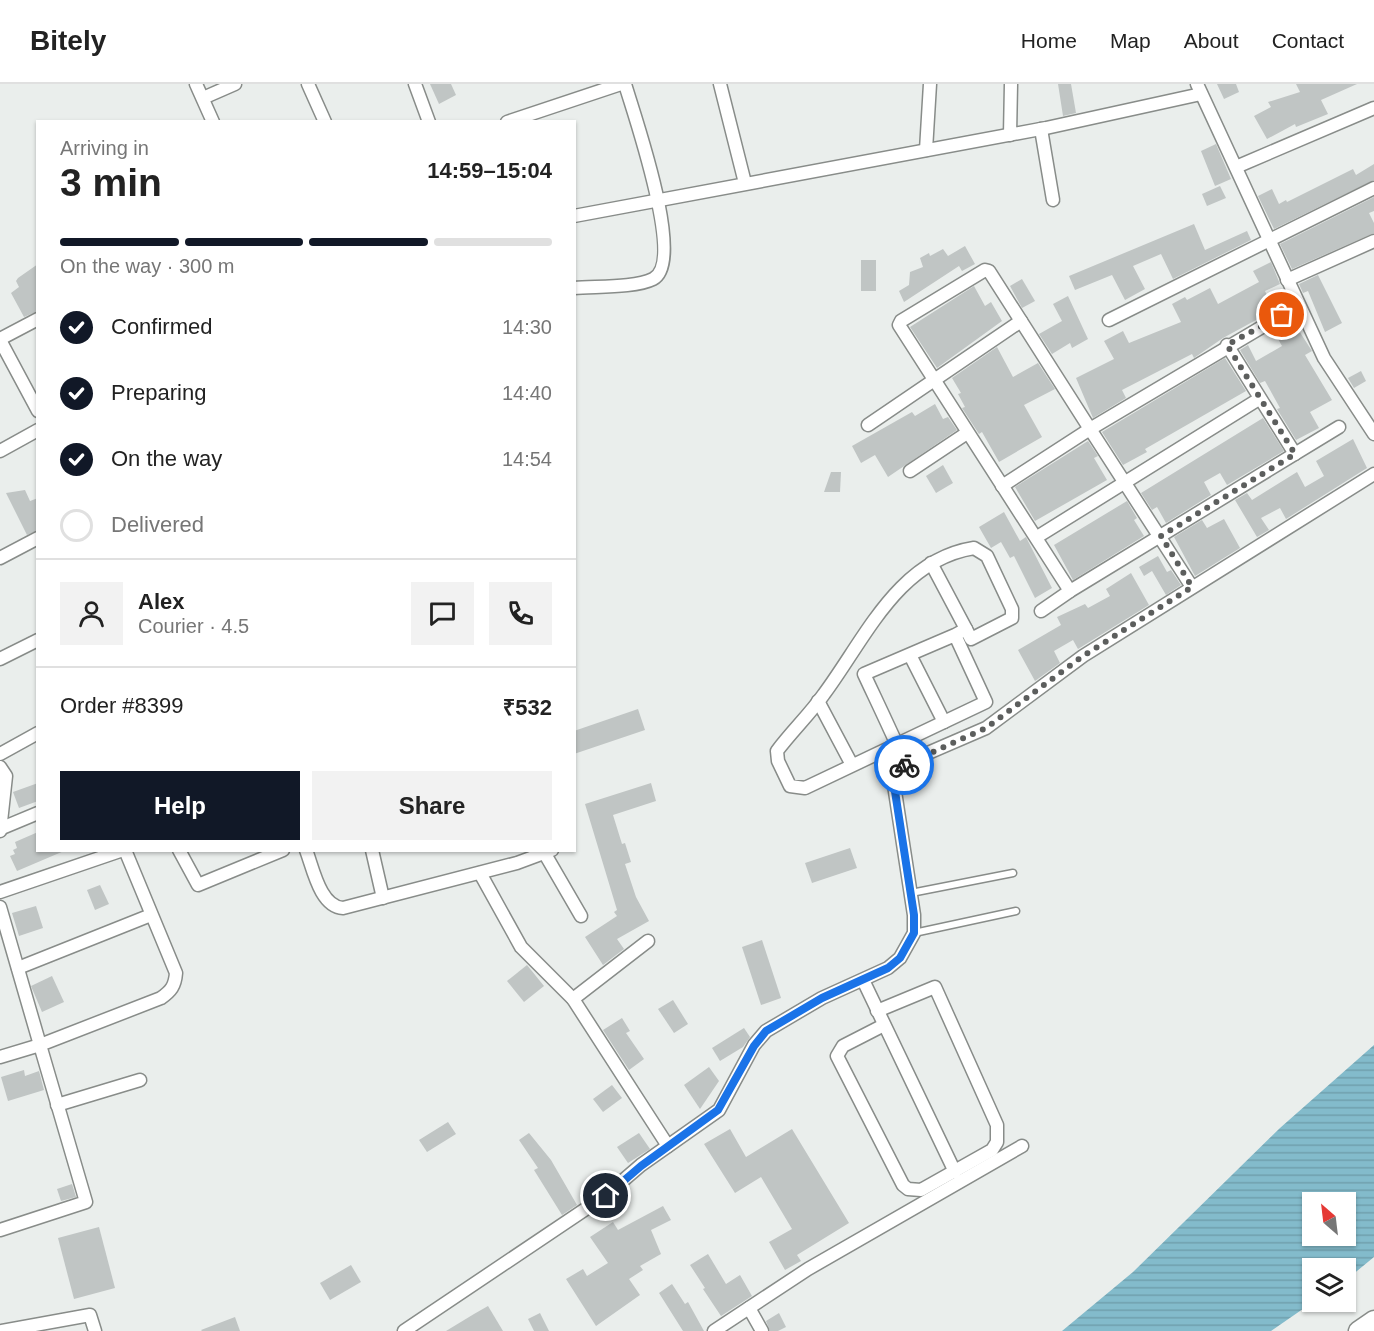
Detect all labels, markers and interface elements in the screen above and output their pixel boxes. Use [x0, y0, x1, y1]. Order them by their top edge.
text: Bitely [30, 25, 106, 56]
text: Home [1021, 29, 1077, 52]
text: Map [1110, 29, 1151, 52]
text: About [1184, 29, 1239, 52]
text: Contact [1272, 29, 1344, 52]
text: Arriving in [60, 137, 149, 159]
text: 14:59–15:04 [427, 158, 552, 183]
text: 3 min [60, 161, 162, 204]
text: On the way · 300 m [60, 255, 235, 277]
pin [1256, 289, 1307, 340]
icon: bag [1265, 298, 1298, 331]
icon: check [60, 311, 93, 344]
text: Confirmed [111, 314, 212, 339]
text: 14:30 [502, 316, 552, 338]
icon: check [60, 377, 93, 410]
text: Preparing [111, 380, 206, 405]
text: 14:40 [502, 382, 552, 404]
icon: check [60, 443, 93, 476]
text: On the way [111, 446, 222, 471]
text: 14:54 [502, 448, 552, 470]
text: Delivered [111, 512, 204, 537]
button: person [60, 582, 123, 645]
button: chat [411, 582, 474, 645]
button: phone [489, 582, 552, 645]
text: Alex [138, 589, 184, 614]
text: Courier · 4.5 [138, 615, 249, 637]
text: Order #8399 [60, 693, 184, 718]
text: ₹532 [503, 695, 552, 720]
courier [874, 735, 934, 795]
icon: bike [888, 749, 921, 782]
button: Help [60, 771, 300, 840]
button: Share [312, 771, 552, 840]
pin [580, 1170, 631, 1221]
icon: home [589, 1179, 622, 1212]
north arrow [1302, 1192, 1356, 1246]
map controls [1302, 1192, 1356, 1312]
button: layers [1302, 1258, 1356, 1312]

